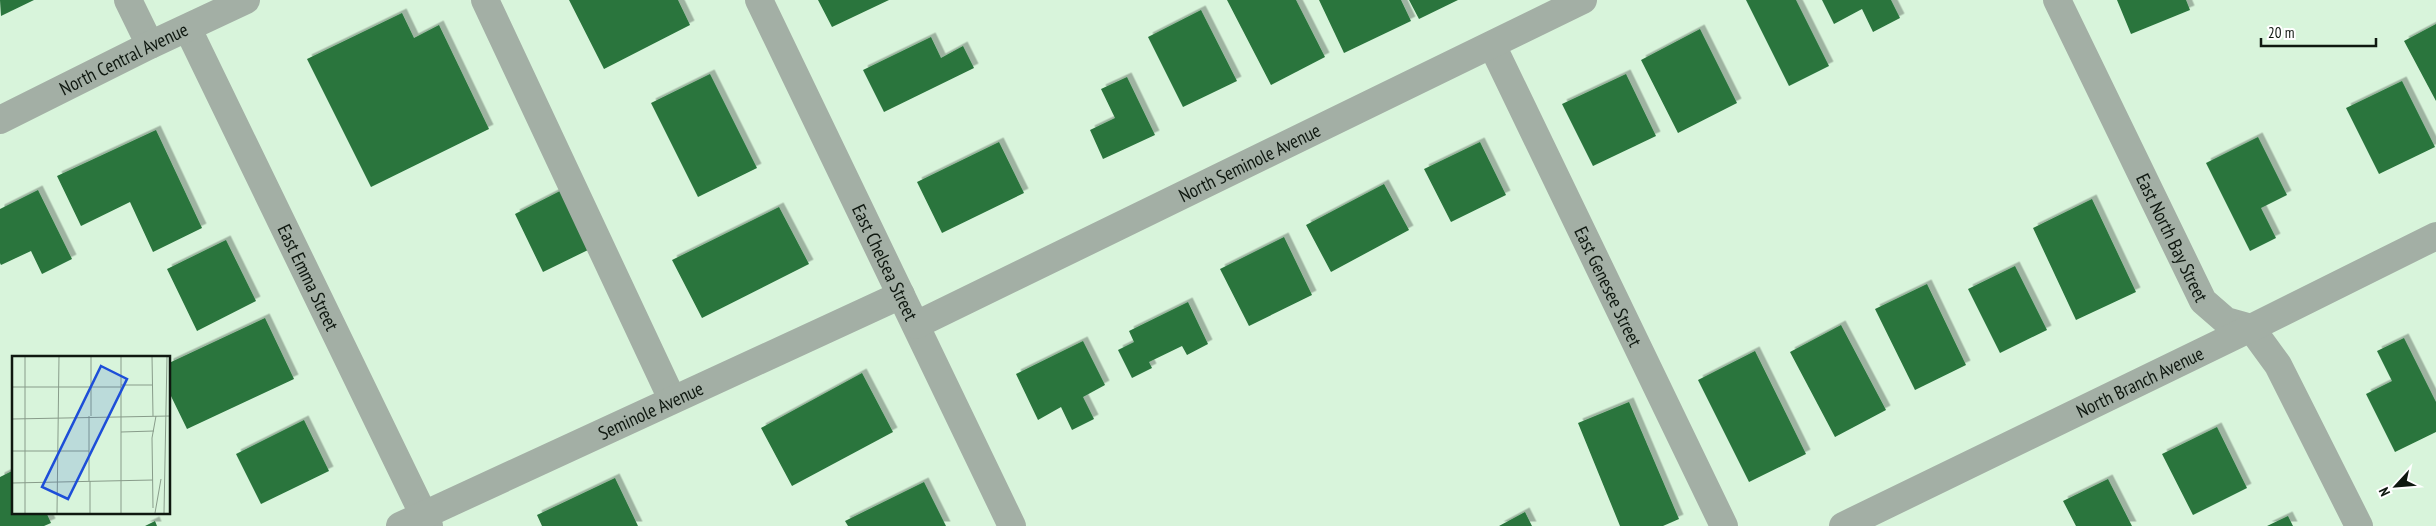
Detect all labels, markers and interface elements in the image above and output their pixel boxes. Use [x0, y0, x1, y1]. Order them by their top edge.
scale bar [2261, 15, 2376, 47]
street label: North Central Avenue [55, 17, 192, 100]
text: 20 m [2268, 23, 2294, 42]
street label: North Seminole Avenue [1175, 118, 1324, 207]
street label: East North Bay Street [2131, 169, 2214, 306]
street label: East Chelsea Street [847, 200, 924, 325]
street label: East Emma Street [272, 220, 345, 335]
street label: East Genesee Street [1569, 222, 1648, 351]
street label: North Branch Avenue [2072, 341, 2208, 423]
inset map [12, 356, 170, 514]
street label: Seminole Avenue [594, 376, 707, 445]
north arrow [2371, 461, 2421, 511]
text: N [2375, 484, 2394, 499]

